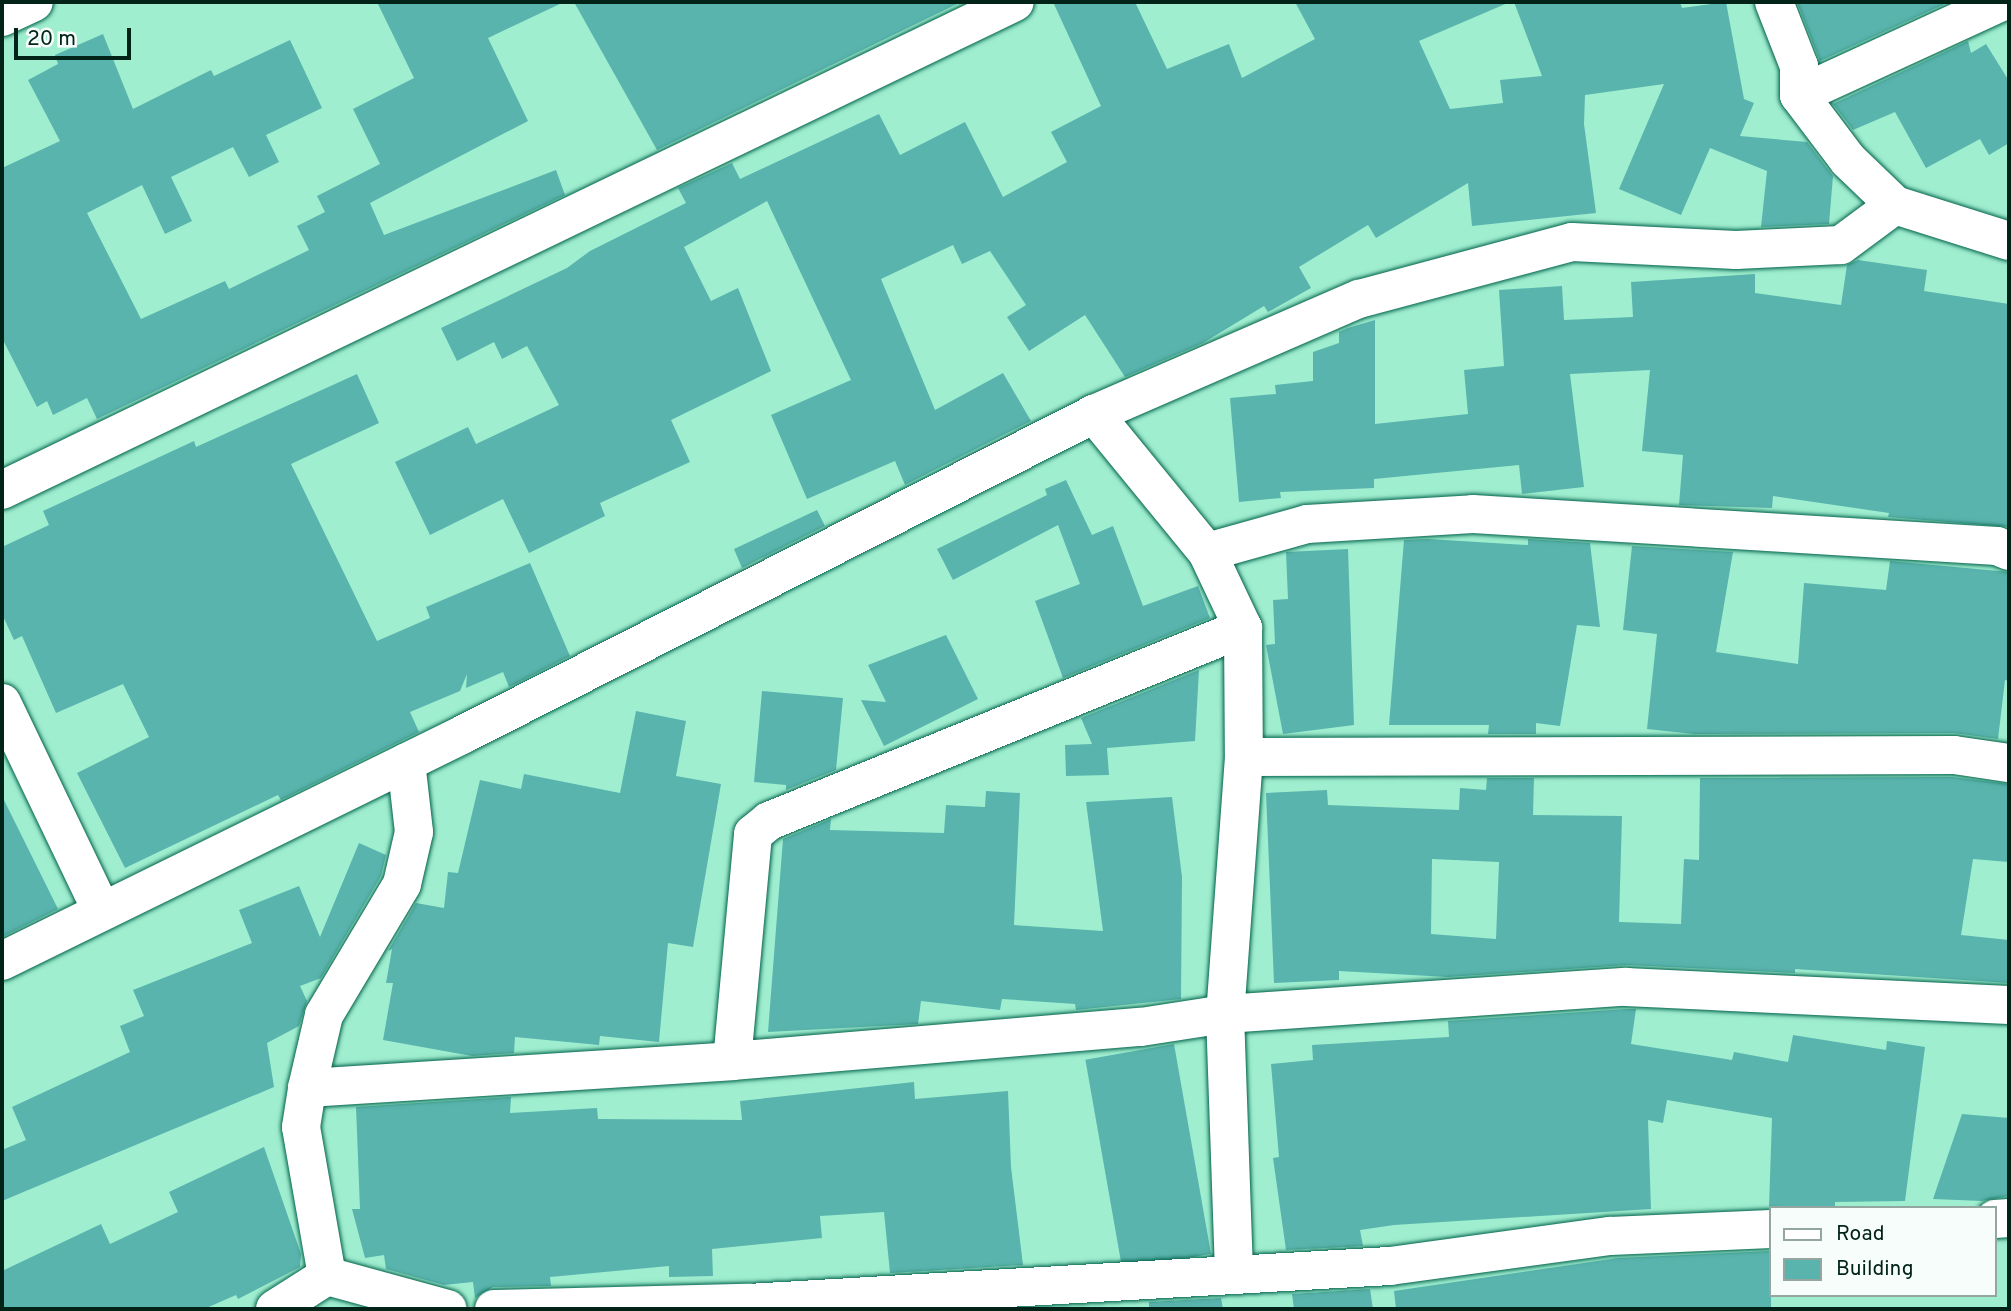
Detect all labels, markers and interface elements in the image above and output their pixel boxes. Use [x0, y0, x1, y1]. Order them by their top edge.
scale bar [18, 14, 135, 58]
text: 20 m [27, 26, 76, 53]
legend [1770, 1206, 1997, 1297]
text: Road [1836, 1221, 1885, 1248]
text: Building [1836, 1256, 1914, 1283]

